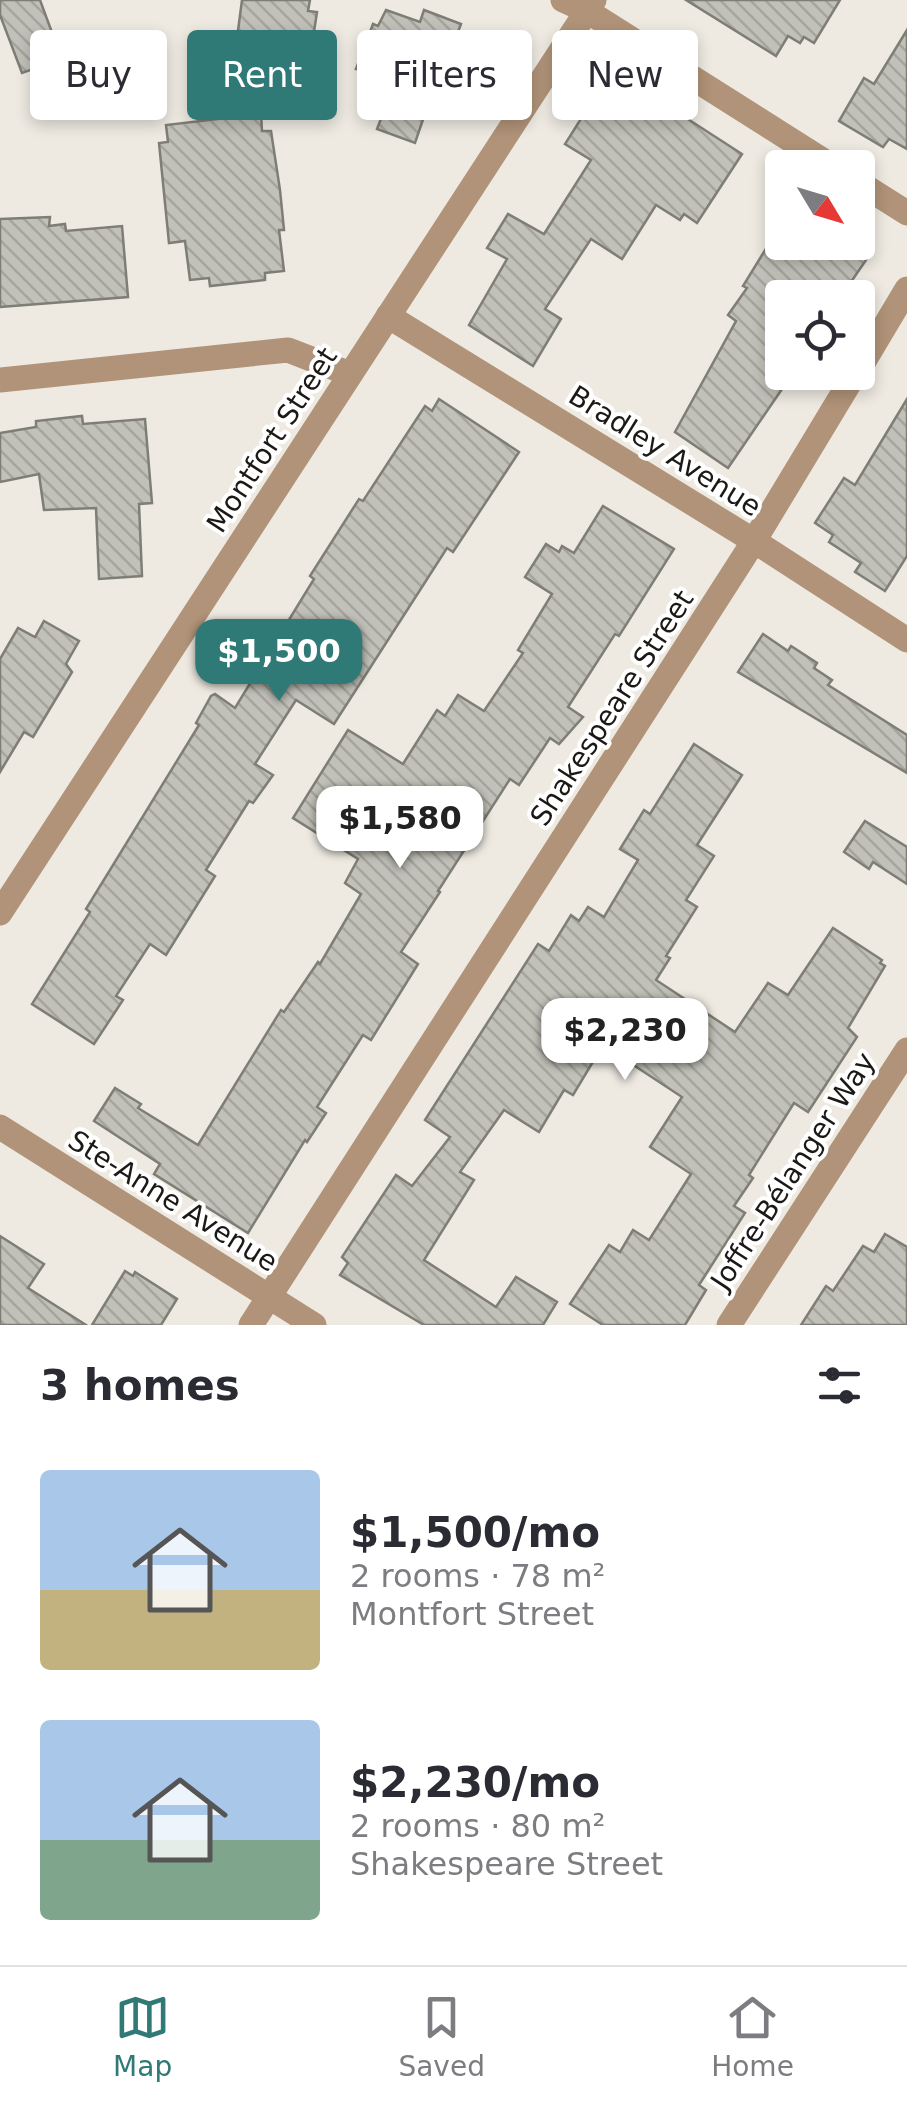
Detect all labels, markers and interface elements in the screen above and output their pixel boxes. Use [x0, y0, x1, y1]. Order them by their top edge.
chip: Buy [30, 30, 167, 120]
chip: Rent [187, 30, 337, 120]
chip: Filters [357, 30, 532, 120]
chip: New [552, 30, 698, 120]
north arrow [765, 150, 875, 260]
map controls [765, 150, 875, 390]
button: locate [765, 280, 875, 390]
street label: Montfort Street [200, 341, 344, 539]
street label: Bradley Avenue [563, 379, 767, 523]
street label: Shakespeare Street [524, 584, 700, 832]
pin: $1,500 [198, 619, 360, 704]
text: $1,500 [217, 632, 341, 670]
pin: $1,580 [319, 786, 481, 871]
text: $1,580 [338, 799, 462, 837]
pin: $2,230 [544, 998, 706, 1083]
text: $2,230 [563, 1011, 687, 1049]
street label: Joffre-Bélanger Way [703, 1046, 882, 1297]
street label: Ste-Anne Avenue [62, 1123, 284, 1279]
icon: filters [812, 1358, 867, 1413]
text: 3 homes [40, 1361, 240, 1410]
text: $1,500/mo [350, 1508, 600, 1557]
icon: home [120, 1510, 240, 1630]
text: 2 rooms · 78 m² [350, 1557, 605, 1595]
text: Montfort Street [350, 1595, 594, 1633]
text: $2,230/mo [350, 1758, 600, 1807]
icon: home [120, 1760, 240, 1880]
text: 2 rooms · 80 m² [350, 1807, 605, 1845]
text: Shakespeare Street [350, 1845, 663, 1883]
tab: Map [113, 1990, 172, 2083]
tab: Saved [398, 1990, 485, 2083]
tab: Home [711, 1990, 794, 2083]

